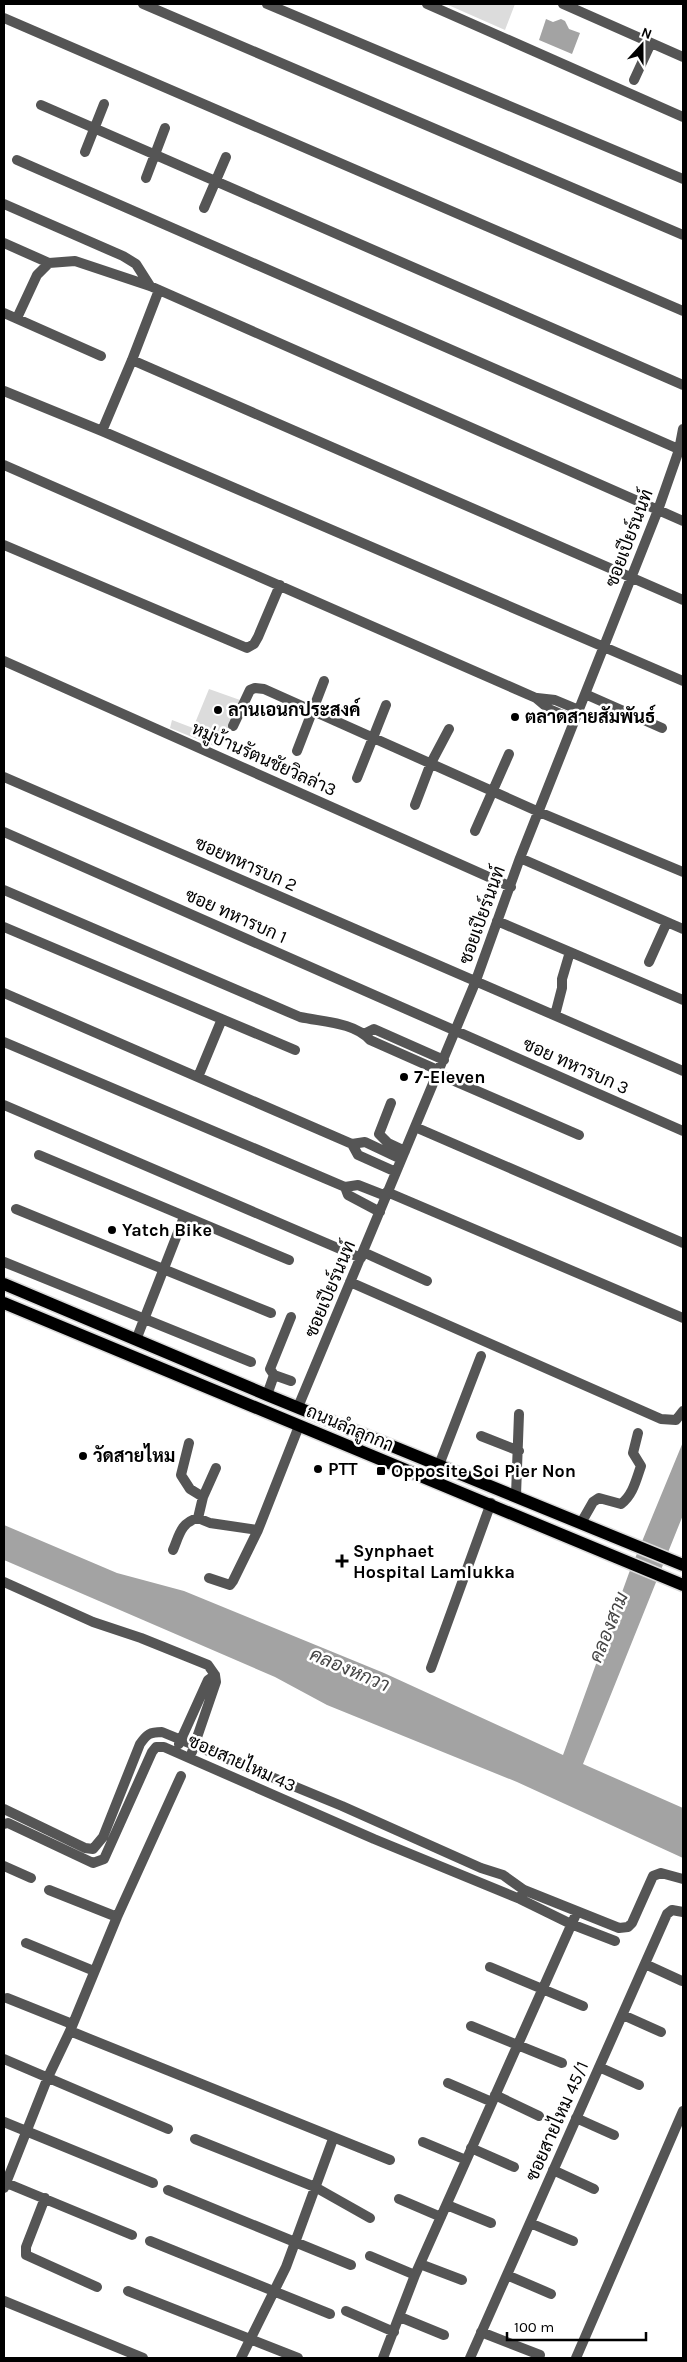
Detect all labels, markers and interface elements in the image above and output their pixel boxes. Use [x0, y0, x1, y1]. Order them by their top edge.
north arrow [617, 20, 667, 70]
text: N [639, 24, 654, 43]
street label: ซอยเปียร์นนท์ [598, 485, 658, 590]
place label: ลานเอนกประสงค์ [228, 697, 361, 721]
marker: ลานเอนกประสงค์ [212, 704, 224, 716]
place label: ตลาดสายสัมพันธ์ [525, 704, 656, 728]
marker: ตลาดสายสัมพันธ์ [509, 711, 521, 723]
street label: หมู่บ้านรัตนชัยวิลล่า3 [187, 716, 340, 803]
street label: ซอยทหารบก 2 [192, 832, 300, 896]
street label: ซอยเปียร์นนท์ [452, 862, 510, 967]
street label: ซอย ทหารบก 1 [182, 884, 290, 948]
street label: ซอย ทหารบก 3 [520, 1033, 632, 1099]
place label: 7-Eleven [414, 1066, 485, 1088]
marker: 7-Eleven [398, 1071, 410, 1083]
place label: Yatch Bike [122, 1219, 212, 1241]
marker: Yatch Bike [106, 1224, 118, 1236]
street label: ซอยเปียร์นนท์ [298, 1236, 360, 1341]
street label: ถนนลำลูกกา [302, 1400, 397, 1458]
place label: วัดสายไหม [93, 1443, 175, 1467]
marker: วัดสายไหม [77, 1450, 89, 1462]
place label: PTT [328, 1458, 358, 1480]
place label: Opposite Soi Pier Non [391, 1460, 576, 1482]
marker: PTT [312, 1463, 324, 1475]
marker: Opposite Soi Pier Non [375, 1465, 387, 1477]
place label: Synphaet Hospital Lamlukka [353, 1540, 515, 1583]
marker: Synphaet Hospital Lamlukka [335, 1554, 349, 1568]
water label: คลองสาม [585, 1589, 633, 1666]
water label: คลองหกวา [307, 1643, 393, 1697]
street label: ซอยสายไหม 43 [185, 1728, 300, 1797]
street label: ซอยสายไหม 45/1 [519, 2057, 593, 2184]
scale bar [507, 2310, 646, 2342]
text: 100 m [514, 2318, 554, 2336]

